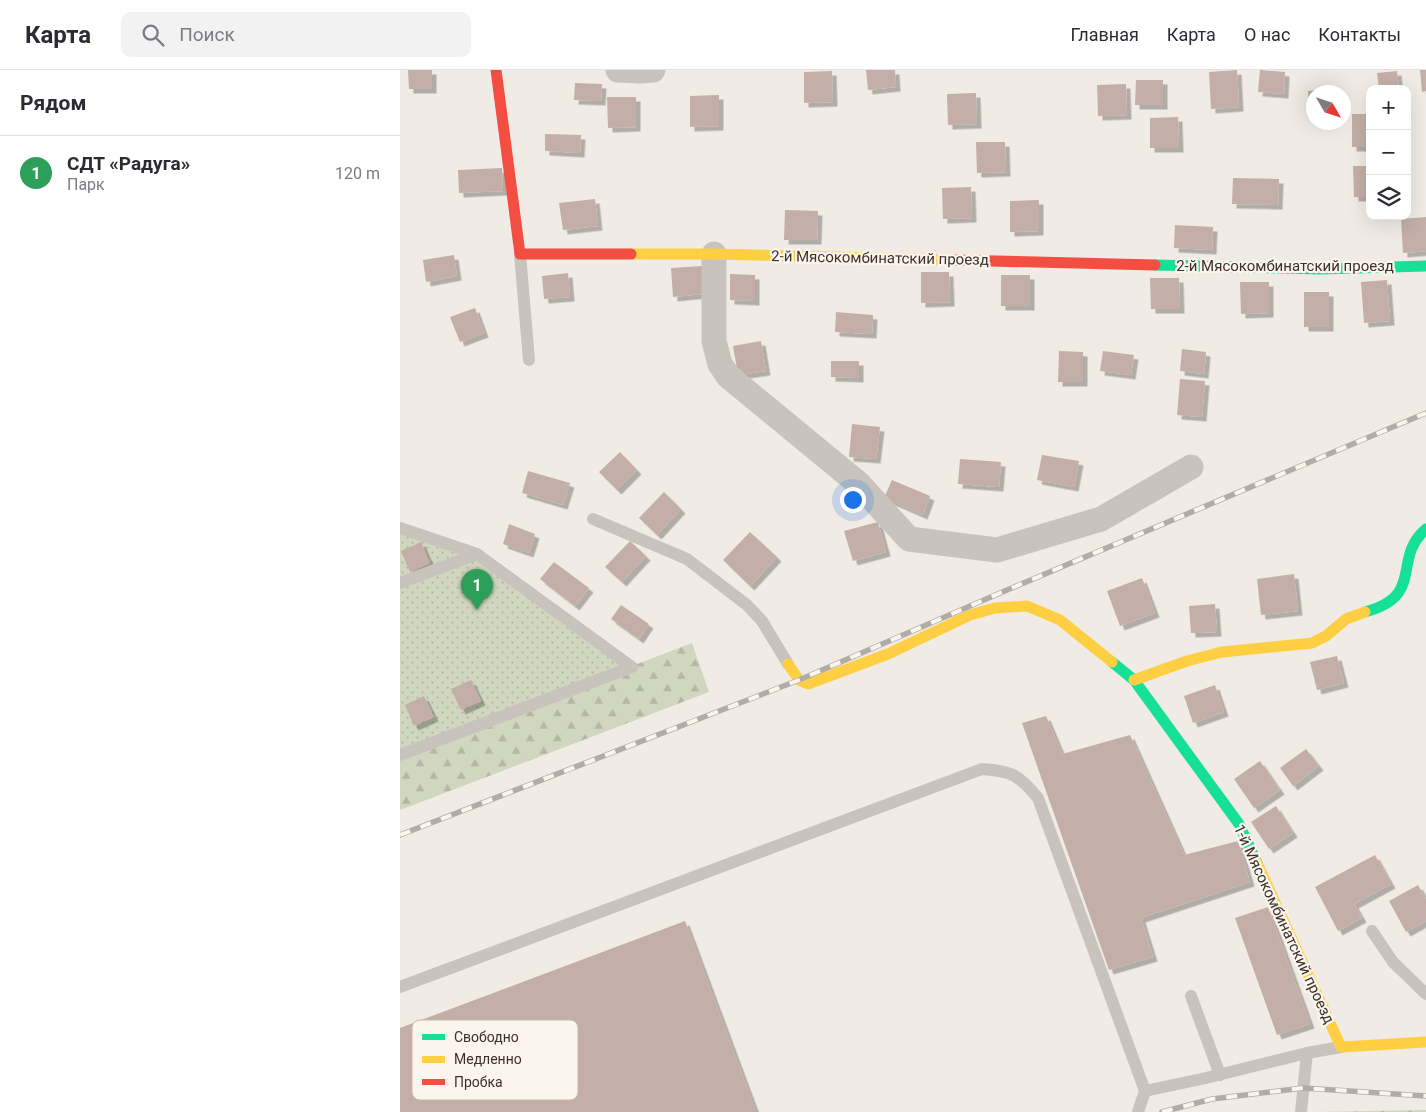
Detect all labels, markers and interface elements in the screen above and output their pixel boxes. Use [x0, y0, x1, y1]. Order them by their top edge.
search box [121, 12, 471, 57]
text: Карта [25, 21, 91, 49]
icon: search [139, 21, 167, 49]
text: Поиск [179, 23, 235, 46]
text: Главная [1070, 24, 1139, 45]
text: Карта [1167, 24, 1216, 45]
text: О нас [1244, 24, 1290, 45]
text: Контакты [1318, 24, 1401, 45]
north arrow [1306, 85, 1351, 130]
map controls [1366, 85, 1411, 220]
button: + [1366, 85, 1411, 130]
text: Рядом [20, 91, 86, 115]
button: − [1366, 130, 1411, 175]
text: СДТ «Радуга» [67, 152, 190, 175]
text: 1 [31, 164, 41, 183]
text: 120 m [335, 164, 380, 183]
text: Парк [67, 175, 105, 194]
button: layers [1366, 175, 1411, 220]
street label: 2-й Мясокомбинатский проезд [771, 247, 989, 269]
street label: 2-й Мясокомбинатский проезд [1176, 257, 1394, 275]
your location [840, 487, 866, 513]
pin: 1 [461, 569, 493, 610]
street label: 1-й Мясокомбинатский проезд [1230, 822, 1338, 1026]
legend [412, 1020, 578, 1100]
text: Свободно [454, 1029, 519, 1045]
text: Медленно [454, 1051, 522, 1067]
text: Пробка [454, 1074, 503, 1090]

